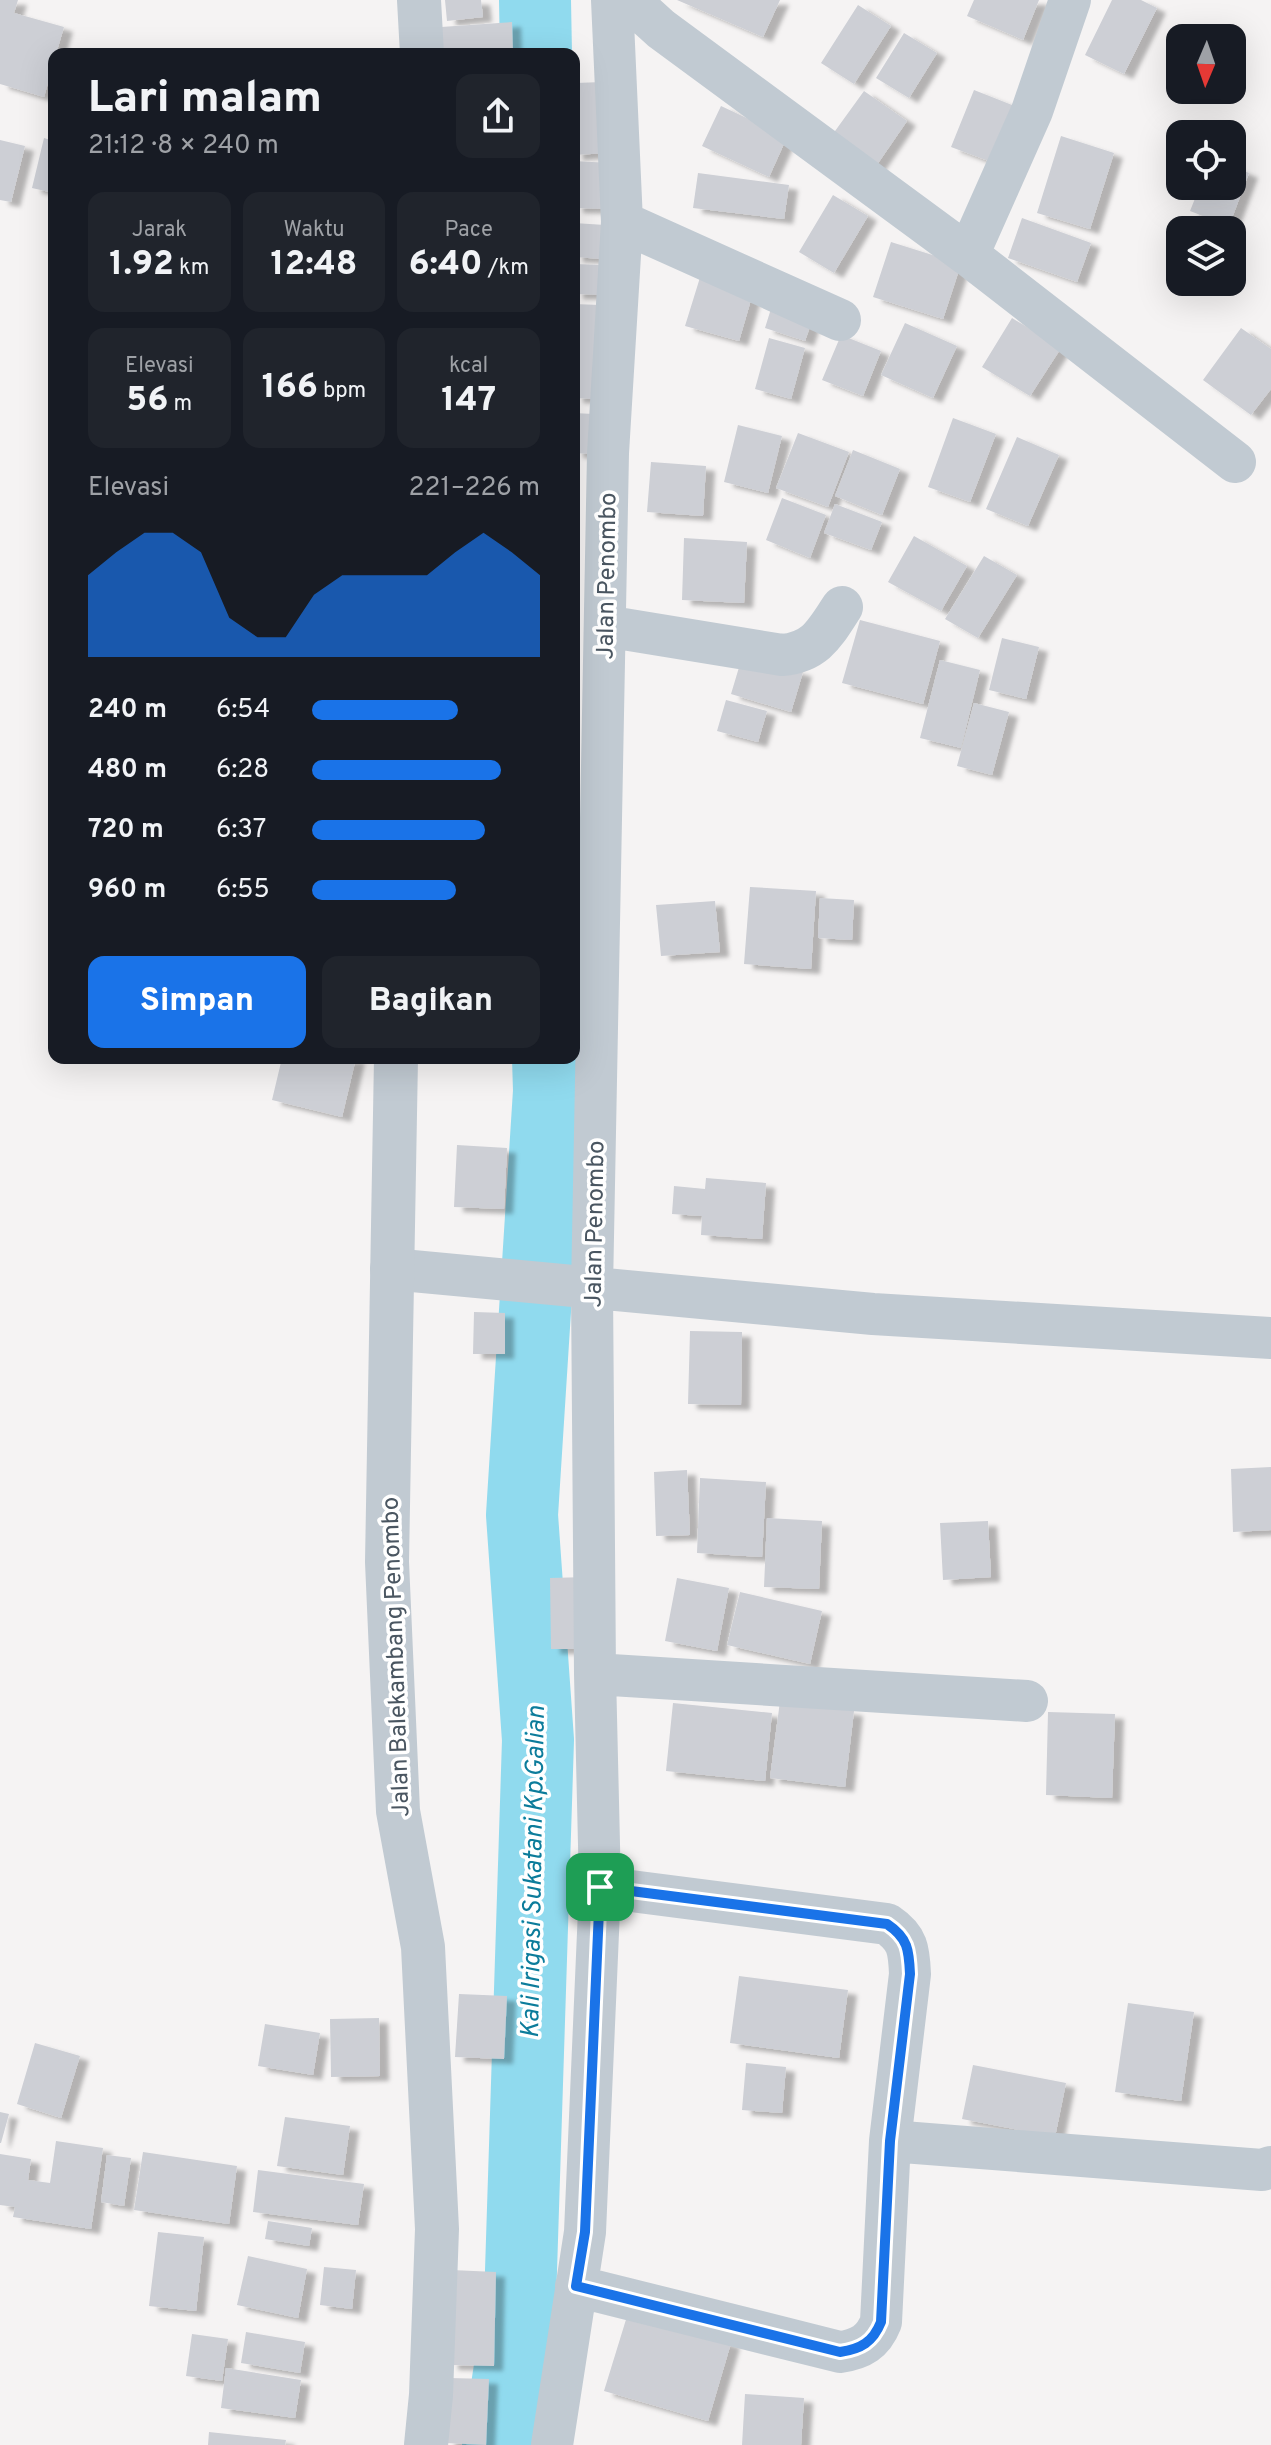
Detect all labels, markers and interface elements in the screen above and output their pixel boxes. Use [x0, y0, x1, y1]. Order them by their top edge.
north arrow [1166, 24, 1246, 104]
map controls [1166, 24, 1246, 296]
text: Lari malam [88, 72, 322, 128]
button: share [456, 74, 540, 158]
button: locate [1166, 120, 1246, 200]
text: 21:12 · 8 × 240 m [88, 130, 279, 163]
button: layers [1166, 216, 1246, 296]
text: Jarak [132, 217, 187, 244]
text: Waktu [283, 217, 345, 244]
text: Pace [444, 217, 493, 244]
text: 1.92 [109, 244, 174, 287]
text: 12:48 [271, 244, 357, 287]
text: 6:40 [408, 244, 483, 287]
text: km [174, 255, 209, 282]
text: /km [483, 255, 529, 282]
text: Elevasi [125, 353, 194, 380]
text: kcal [449, 353, 488, 380]
text: 166 [262, 367, 318, 410]
text: bpm [318, 378, 366, 405]
text: 56 [127, 380, 168, 423]
text: 147 [441, 380, 496, 423]
text: m [168, 391, 192, 418]
text: Elevasi [88, 472, 169, 505]
text: 221–226 m [409, 472, 540, 505]
street label: Jalan Penombo [592, 492, 624, 660]
text: 240 m [88, 694, 167, 727]
text: 6:54 [216, 694, 270, 727]
text: 480 m [88, 754, 167, 787]
text: 6:28 [216, 754, 269, 787]
text: 720 m [88, 814, 164, 847]
text: 6:37 [216, 814, 266, 847]
text: 960 m [88, 874, 166, 907]
text: 6:55 [216, 874, 270, 907]
button: Simpan [88, 956, 306, 1048]
button: Bagikan [322, 956, 540, 1048]
street label: Jalan Penombo [580, 1140, 612, 1308]
street label: Jalan Balekambang Penombo [376, 1496, 418, 1817]
water label: Kali Irigasi Sukatani Kp.Galian [515, 1705, 554, 2039]
pin [566, 1853, 634, 1921]
icon: arrive [578, 1865, 622, 1909]

